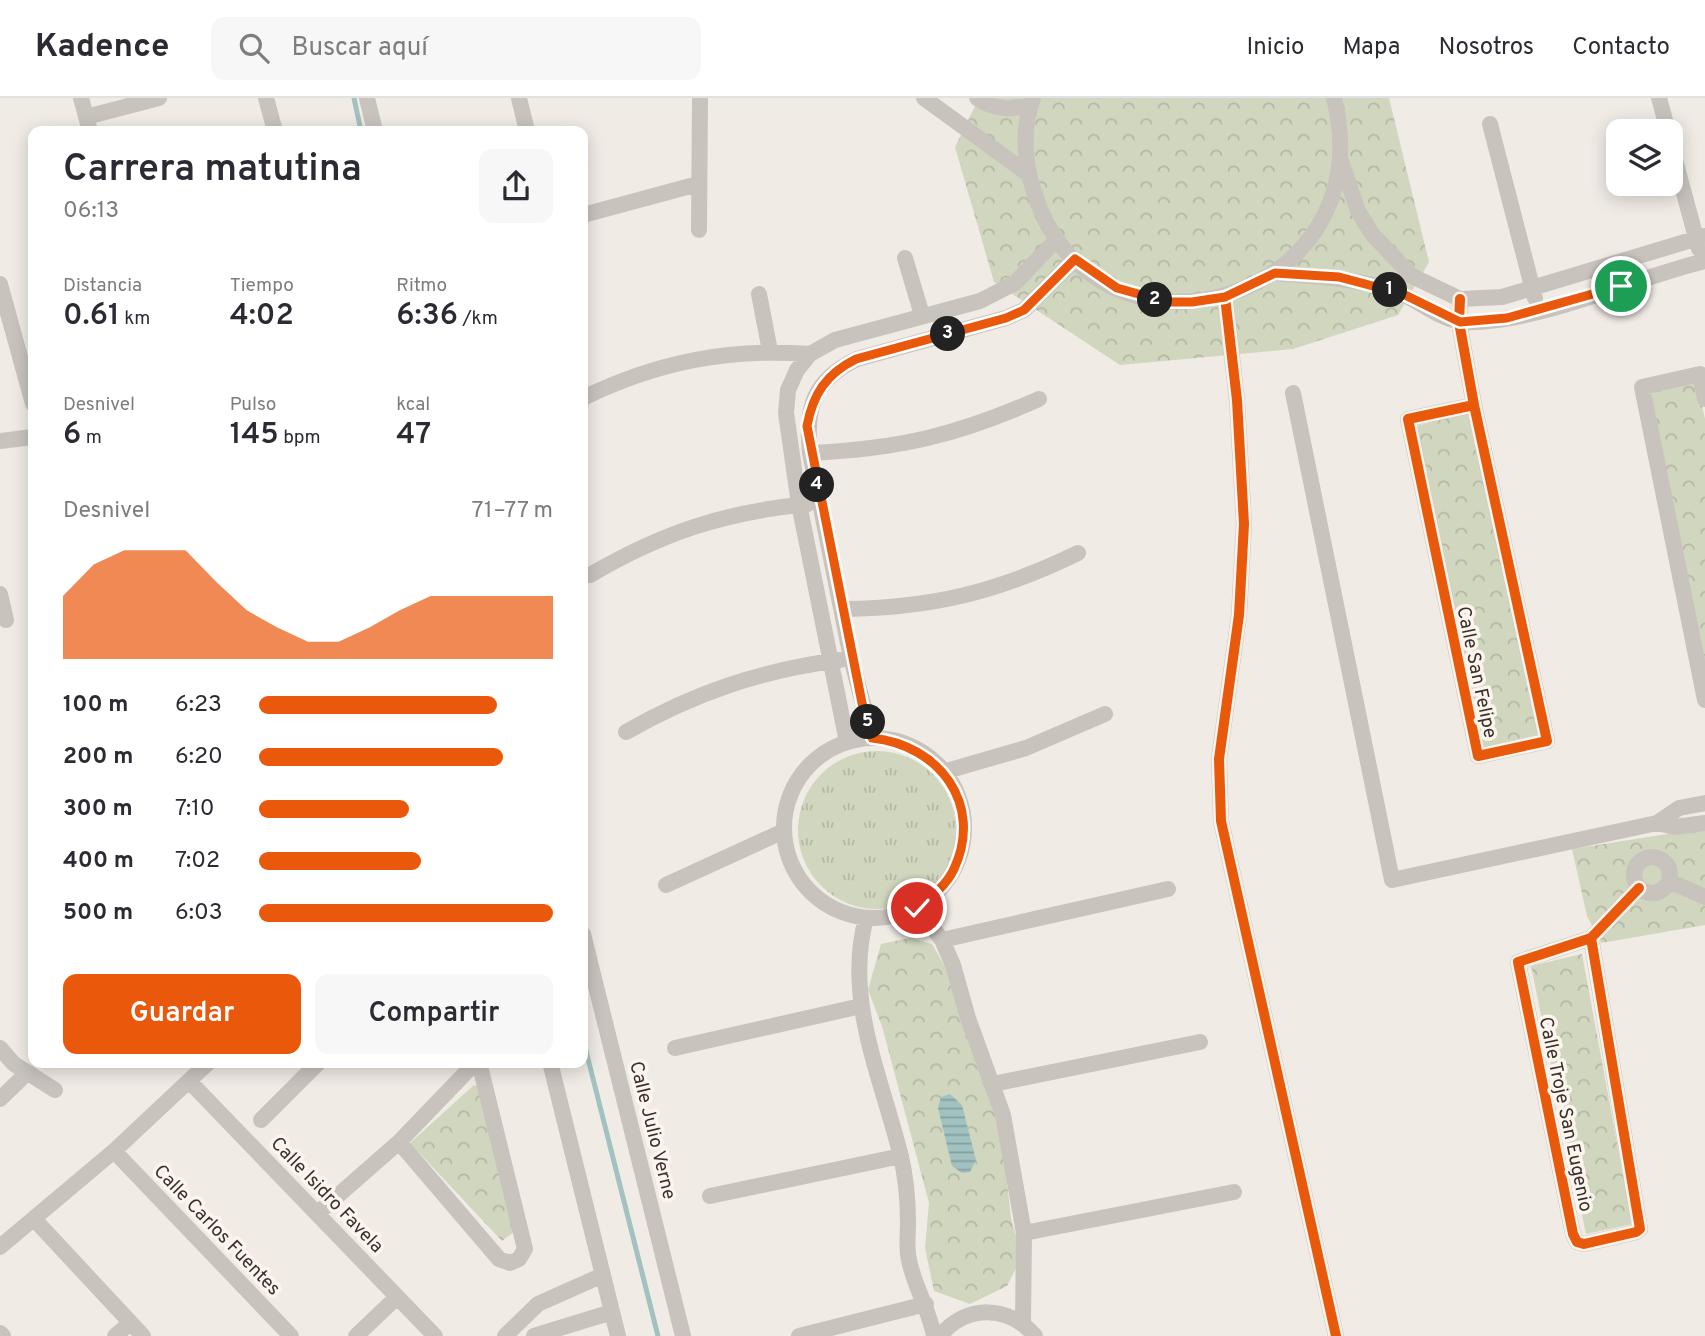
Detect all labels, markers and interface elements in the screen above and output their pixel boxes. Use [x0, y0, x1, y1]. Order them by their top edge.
search box [211, 17, 701, 80]
text: Kadence [35, 27, 169, 69]
icon: search [235, 29, 273, 67]
text: Buscar aquí [291, 32, 428, 65]
text: Inicio [1247, 33, 1304, 63]
text: Mapa [1342, 33, 1401, 63]
text: Nosotros [1439, 33, 1534, 63]
text: Contacto [1572, 33, 1670, 63]
map controls [1606, 119, 1683, 196]
button: layers [1606, 119, 1683, 196]
text: Carrera matutina [63, 146, 362, 195]
button: share [479, 149, 553, 223]
text: 06:13 [63, 197, 119, 226]
pin [1591, 256, 1651, 316]
icon: arrive [1602, 267, 1640, 305]
pin: 1 [1372, 272, 1408, 308]
text: Distancia [63, 274, 142, 298]
text: Tiempo [230, 274, 294, 298]
text: Ritmo [396, 274, 447, 298]
text: 1 [1386, 277, 1393, 301]
pin: 2 [1138, 282, 1172, 318]
text: 2 [1149, 287, 1160, 311]
text: 0.61 [63, 298, 120, 335]
text: 4:02 [230, 298, 294, 335]
text: 6:36 [396, 298, 458, 335]
text: km [120, 307, 150, 331]
text: /km [458, 307, 498, 331]
pin: 3 [930, 316, 965, 352]
text: 3 [942, 321, 953, 345]
text: Desnivel [63, 393, 135, 417]
text: Pulso [230, 393, 276, 417]
text: kcal [396, 393, 430, 417]
text: 6 [63, 417, 81, 454]
text: 145 [230, 417, 279, 454]
text: 47 [396, 417, 431, 454]
text: m [81, 426, 102, 450]
text: bpm [279, 426, 320, 450]
pin: 4 [800, 468, 834, 502]
text: 4 [810, 472, 823, 496]
text: Desnivel [63, 497, 150, 526]
text: 71–77 m [472, 497, 553, 526]
street label: Calle San Felipe [1450, 604, 1502, 741]
text: 100 m [63, 691, 128, 720]
text: 6:23 [175, 691, 222, 720]
pin: 5 [850, 704, 886, 740]
text: 5 [862, 709, 873, 733]
text: 200 m [63, 743, 133, 772]
text: 6:20 [175, 743, 223, 772]
text: 300 m [63, 795, 133, 824]
text: 7:10 [175, 795, 215, 824]
text: 400 m [63, 847, 134, 876]
text: 7:02 [175, 847, 220, 876]
pin [887, 878, 947, 938]
icon: check [898, 889, 936, 927]
text: 500 m [63, 899, 133, 928]
text: 6:03 [175, 899, 223, 928]
button: Guardar [63, 974, 301, 1054]
button: Compartir [315, 974, 553, 1054]
street label: Calle Troje San Eugenio [1533, 1015, 1597, 1214]
street label: Calle Julio Verne [623, 1059, 681, 1202]
street label: Calle Isidro Favela [265, 1132, 388, 1258]
street label: Calle Carlos Fuentes [148, 1160, 285, 1301]

